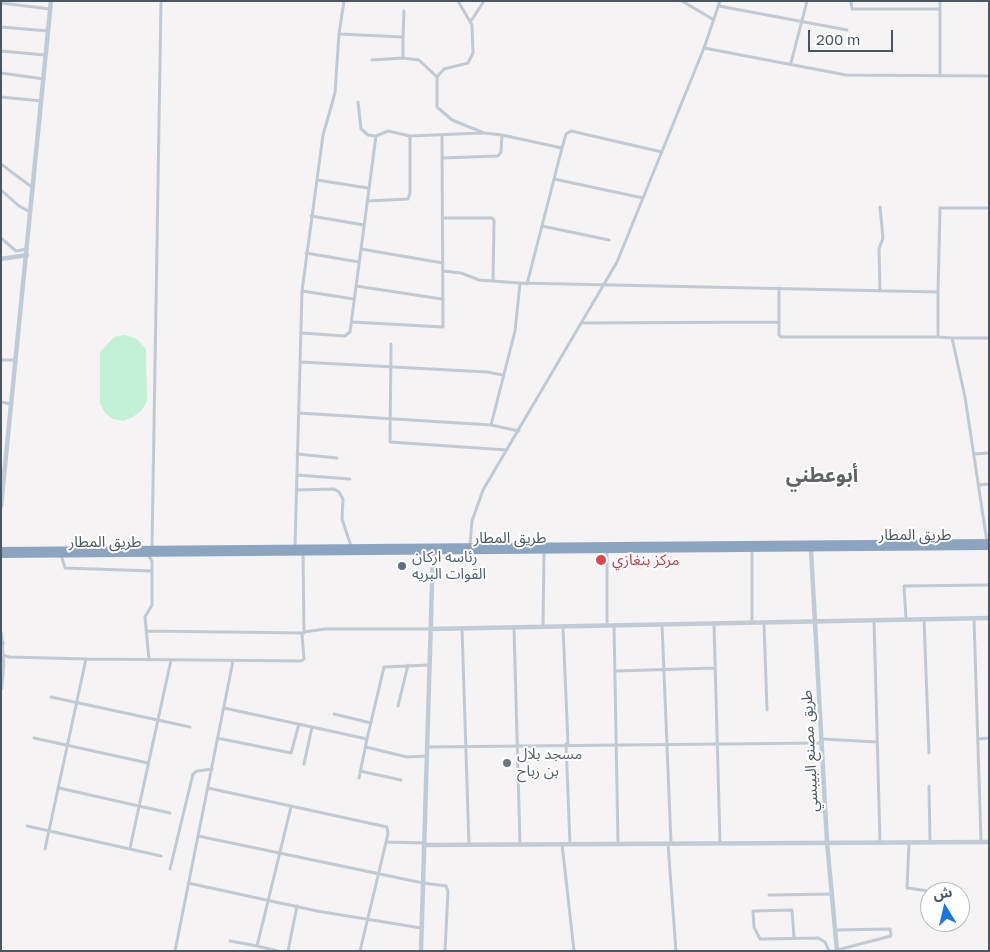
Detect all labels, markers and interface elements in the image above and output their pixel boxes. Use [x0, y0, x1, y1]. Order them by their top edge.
scale bar [810, 20, 895, 52]
text: 200 m [816, 30, 860, 48]
district label: أبوعطني [786, 464, 858, 488]
street label: طريق المطار [879, 526, 951, 544]
street label: طريق المطار [474, 529, 546, 547]
street label: طريق المطار [69, 533, 141, 551]
place label: رئاسه اركان القوات البريه [412, 548, 486, 583]
place label: مركز بنغازي [612, 551, 679, 569]
marker: مركز بنغازي [594, 553, 608, 567]
marker: رئاسه اركان القوات البريه [396, 560, 408, 572]
street label: طريق مصنع البيبسي [798, 690, 822, 812]
place label: مسجد بلال بن رباح [517, 745, 582, 780]
marker: مسجد بلال بن رباح [501, 757, 513, 769]
north arrow [920, 882, 970, 932]
text: ش [932, 883, 954, 903]

